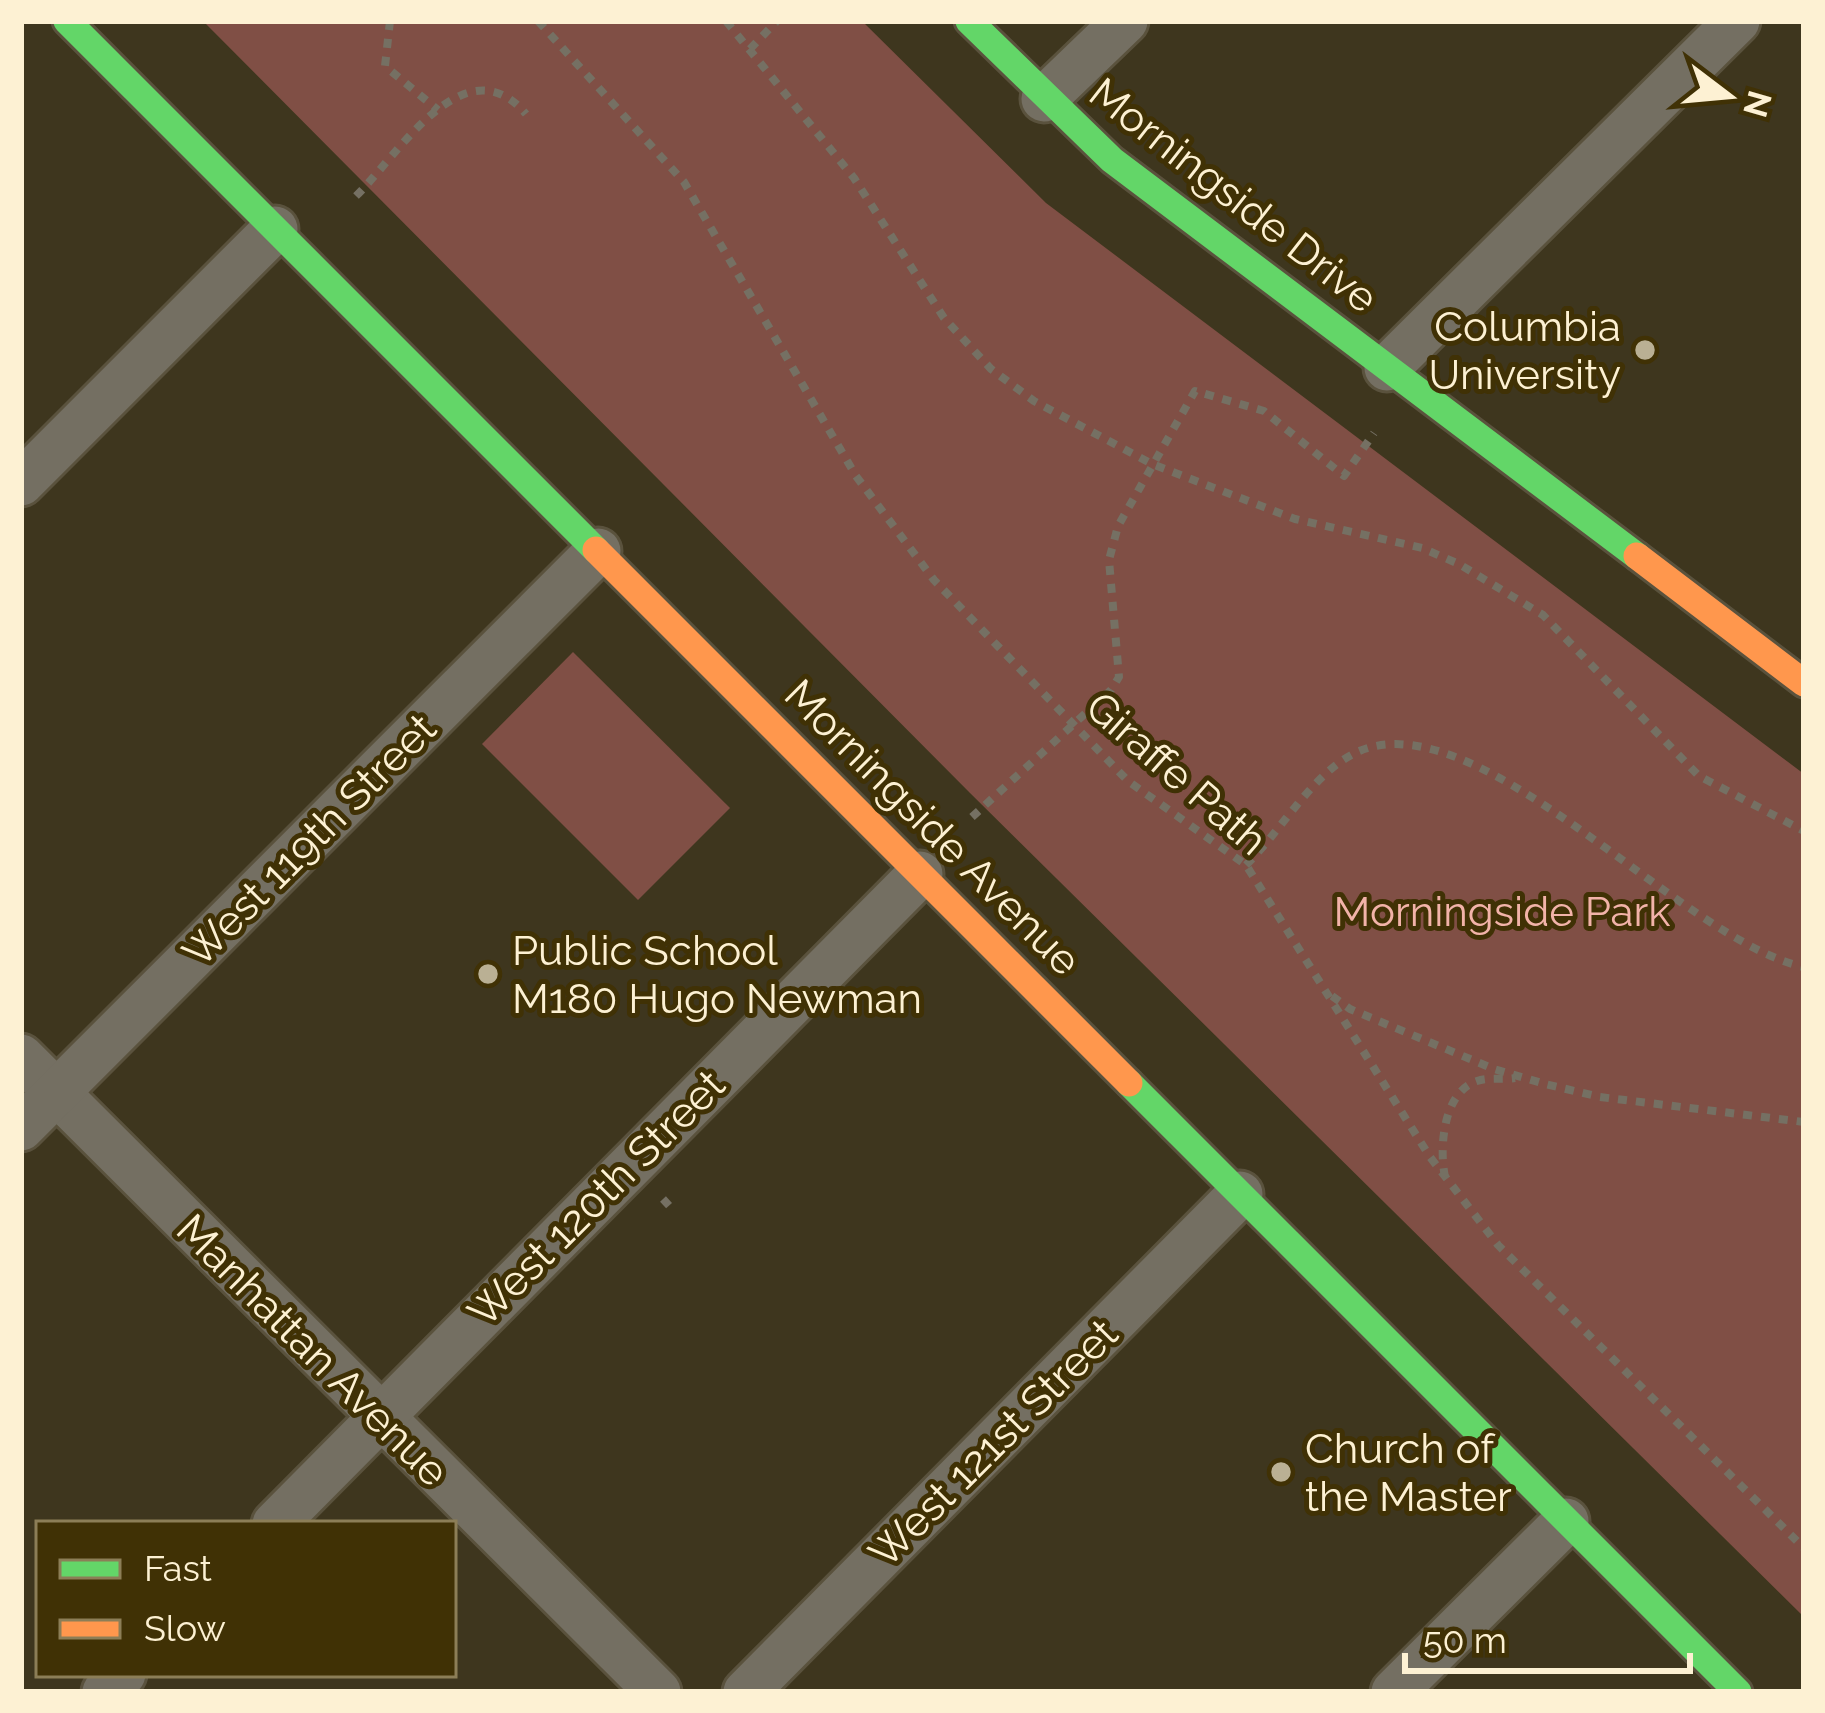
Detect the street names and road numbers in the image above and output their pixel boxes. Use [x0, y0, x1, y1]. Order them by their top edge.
street label: Morningside Drive [1080, 68, 1387, 323]
street label: Morningside Avenue [775, 670, 1090, 985]
street label: Giraffe Path [1076, 682, 1277, 865]
street label: West 119th Street [173, 704, 446, 977]
street label: West 120th Street [458, 1060, 735, 1337]
street label: Manhattan Avenue [167, 1205, 458, 1496]
street label: West 121st Street [859, 1309, 1127, 1577]

